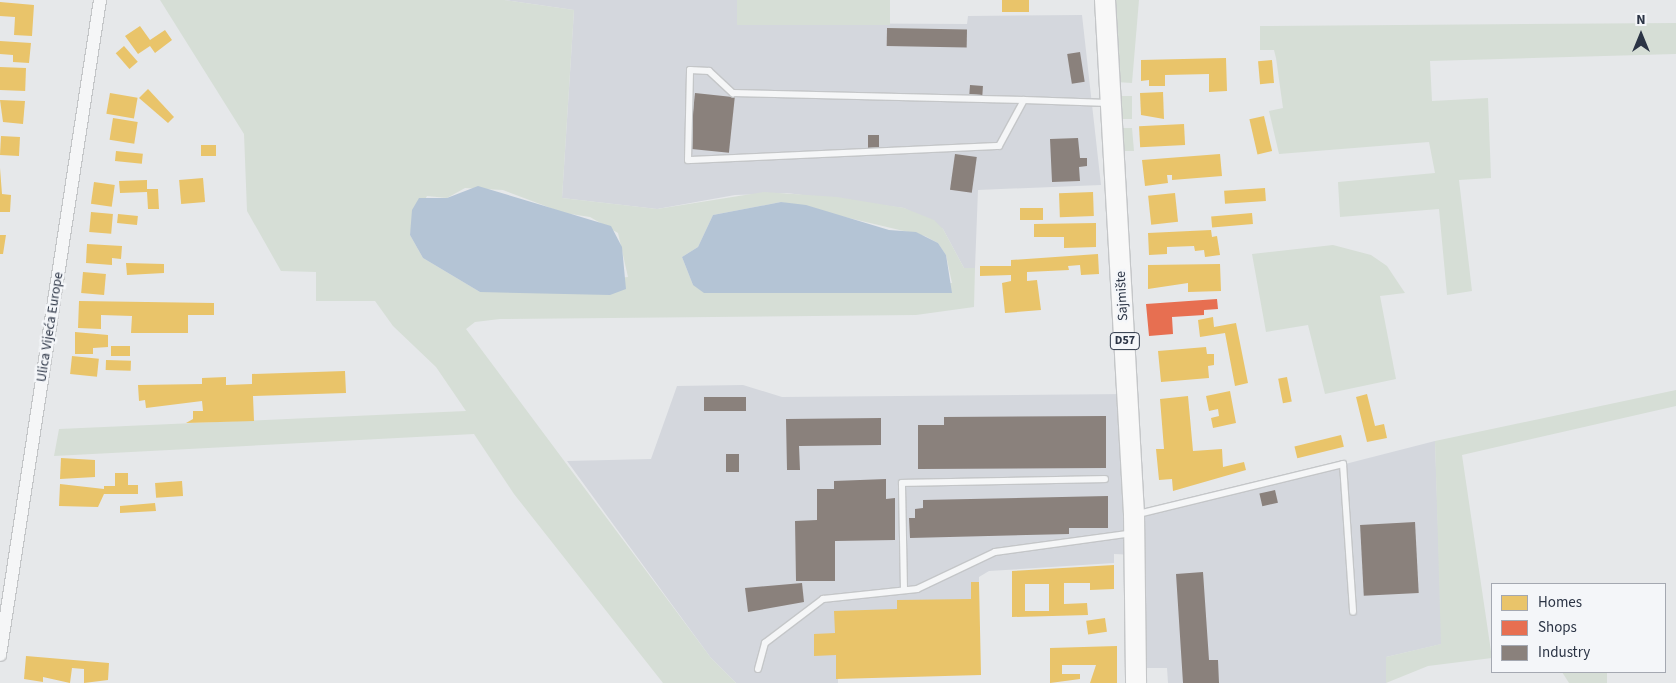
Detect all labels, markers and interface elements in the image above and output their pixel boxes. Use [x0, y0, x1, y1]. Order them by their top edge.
north arrow [1616, 10, 1666, 60]
text: N [1636, 10, 1646, 30]
street label: Ulica Vijeća Europe [33, 271, 67, 383]
street label: Sajmište [1112, 271, 1132, 321]
road number: D57 [1109, 332, 1141, 351]
legend [1491, 583, 1666, 673]
text: Homes [1538, 592, 1582, 613]
text: Shops [1538, 617, 1577, 638]
text: Industry [1538, 642, 1590, 663]

